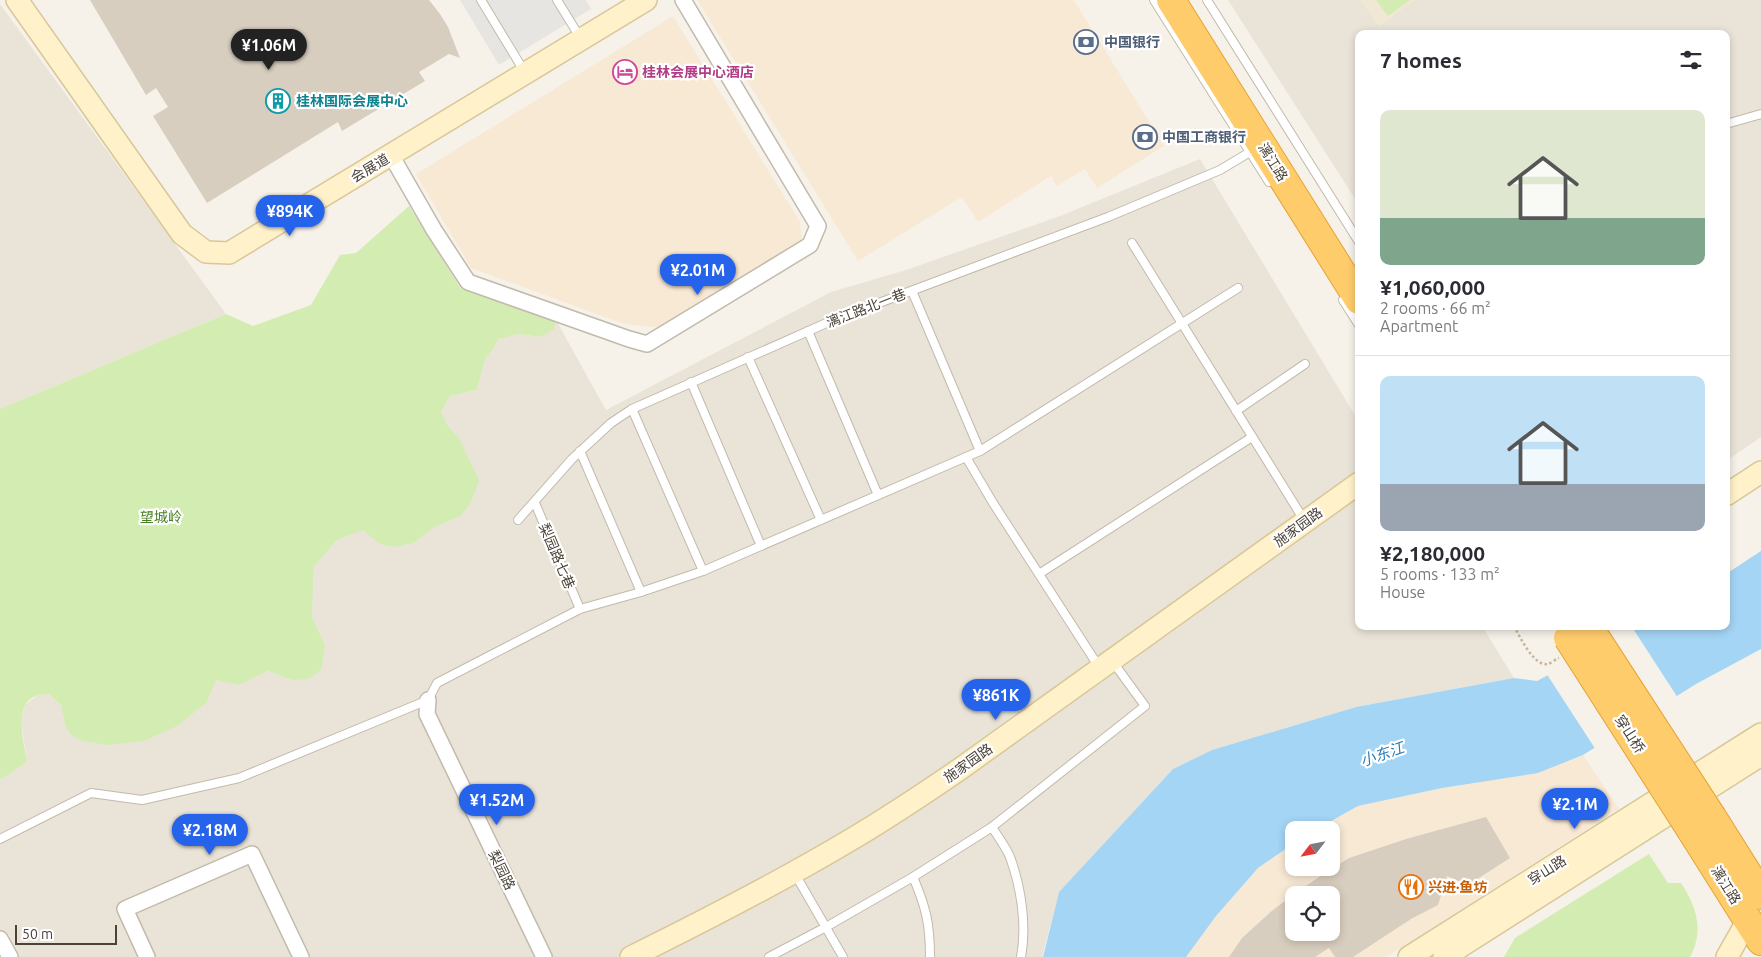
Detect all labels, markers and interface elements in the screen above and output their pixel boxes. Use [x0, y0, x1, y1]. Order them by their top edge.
pin: ¥1.06M [228, 28, 310, 71]
bank icon: 中国银行 [1073, 29, 1099, 55]
place label: 中国银行 [1104, 34, 1160, 50]
text: ¥1.06M [242, 36, 296, 54]
icon: filters [1677, 46, 1705, 74]
text: 7 homes [1380, 48, 1462, 72]
hotel icon: 桂林会展中心酒店 [612, 59, 638, 85]
place label: 桂林会展中心酒店 [642, 64, 754, 80]
building icon: 桂林国际会展中心 [265, 88, 291, 114]
place label: 桂林国际会展中心 [296, 93, 408, 109]
bank icon: 中国工商银行 [1132, 124, 1158, 150]
place label: 中国工商银行 [1162, 129, 1246, 145]
street label: 漓江路 [1255, 140, 1291, 184]
icon: home [1498, 143, 1588, 233]
street label: 会展道 [348, 150, 392, 186]
pin: ¥894K [255, 194, 325, 237]
text: ¥894K [267, 202, 313, 220]
pin: ¥2.01M [657, 254, 739, 296]
text: ¥2.01M [671, 261, 725, 279]
text: ¥1,060,000 [1380, 275, 1485, 299]
street label: 漓江路北一巷 [824, 285, 908, 331]
text: 2 rooms · 66 m² [1380, 299, 1491, 317]
text: Apartment [1380, 317, 1458, 335]
icon: home [1498, 408, 1588, 498]
street label: 施家园路 [1271, 504, 1325, 550]
park label: 望城岭 [140, 509, 182, 525]
street label: 梨园路七巷 [536, 521, 578, 591]
text: ¥2,180,000 [1380, 541, 1485, 565]
text: 5 rooms · 133 m² [1380, 565, 1500, 583]
text: House [1380, 583, 1425, 601]
pin: ¥861K [961, 678, 1031, 721]
text: ¥861K [973, 686, 1019, 704]
street label: 穿山桥 [1612, 712, 1648, 756]
water label: 小东江 [1358, 738, 1408, 769]
street label: 施家园路 [940, 740, 996, 786]
pin: ¥1.52M [456, 784, 538, 826]
pin: ¥2.1M [1540, 788, 1610, 830]
text: ¥1.52M [470, 791, 524, 809]
text: ¥2.1M [1552, 795, 1598, 813]
pin: ¥2.18M [169, 814, 251, 856]
text: ¥2.18M [183, 821, 237, 839]
north arrow [1285, 821, 1340, 876]
map controls [1285, 821, 1340, 941]
street label: 梨园路 [486, 848, 518, 892]
street label: 穿山路 [1525, 852, 1569, 888]
street label: 漓江路 [1708, 863, 1744, 907]
restaurant icon: 兴进·鱼坊 [1398, 874, 1424, 900]
place label: 兴进·鱼坊 [1428, 879, 1487, 895]
button: locate [1285, 886, 1340, 941]
scale bar [15, 922, 118, 945]
text: 50 m [22, 926, 53, 942]

